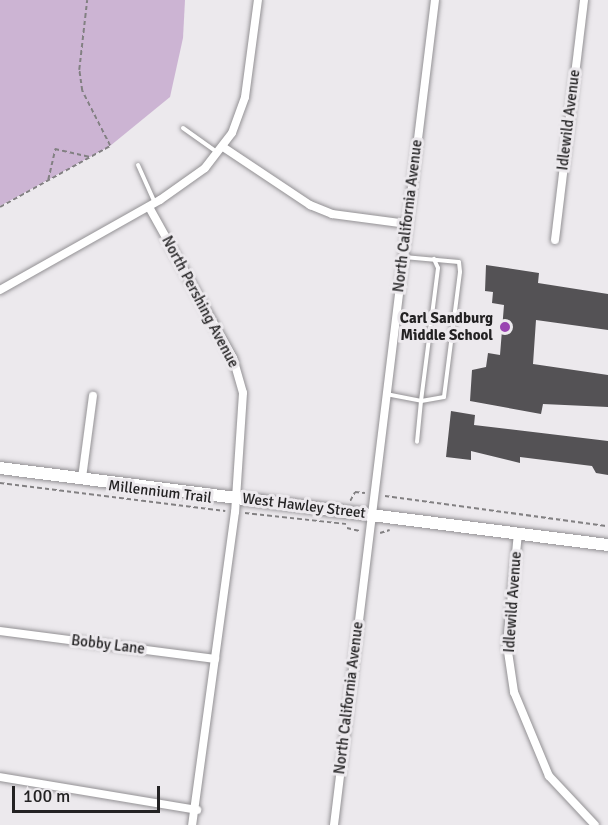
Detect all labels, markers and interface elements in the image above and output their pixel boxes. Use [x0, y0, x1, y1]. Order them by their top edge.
street label: Idlewild Avenue [554, 69, 584, 171]
street label: North California Avenue [390, 139, 426, 293]
street label: North Pershing Avenue [158, 233, 242, 371]
place label: Carl Sandburg Middle School [400, 309, 493, 344]
marker: Carl Sandburg Middle School [498, 320, 512, 334]
street label: Millennium Trail [107, 477, 213, 507]
street label: West Hawley Street [241, 490, 367, 522]
street label: Idlewild Avenue [500, 551, 526, 653]
street label: North California Avenue [331, 621, 367, 775]
street label: Bobby Lane [70, 632, 146, 658]
scale bar [15, 774, 164, 812]
text: 100 m [23, 785, 70, 807]

